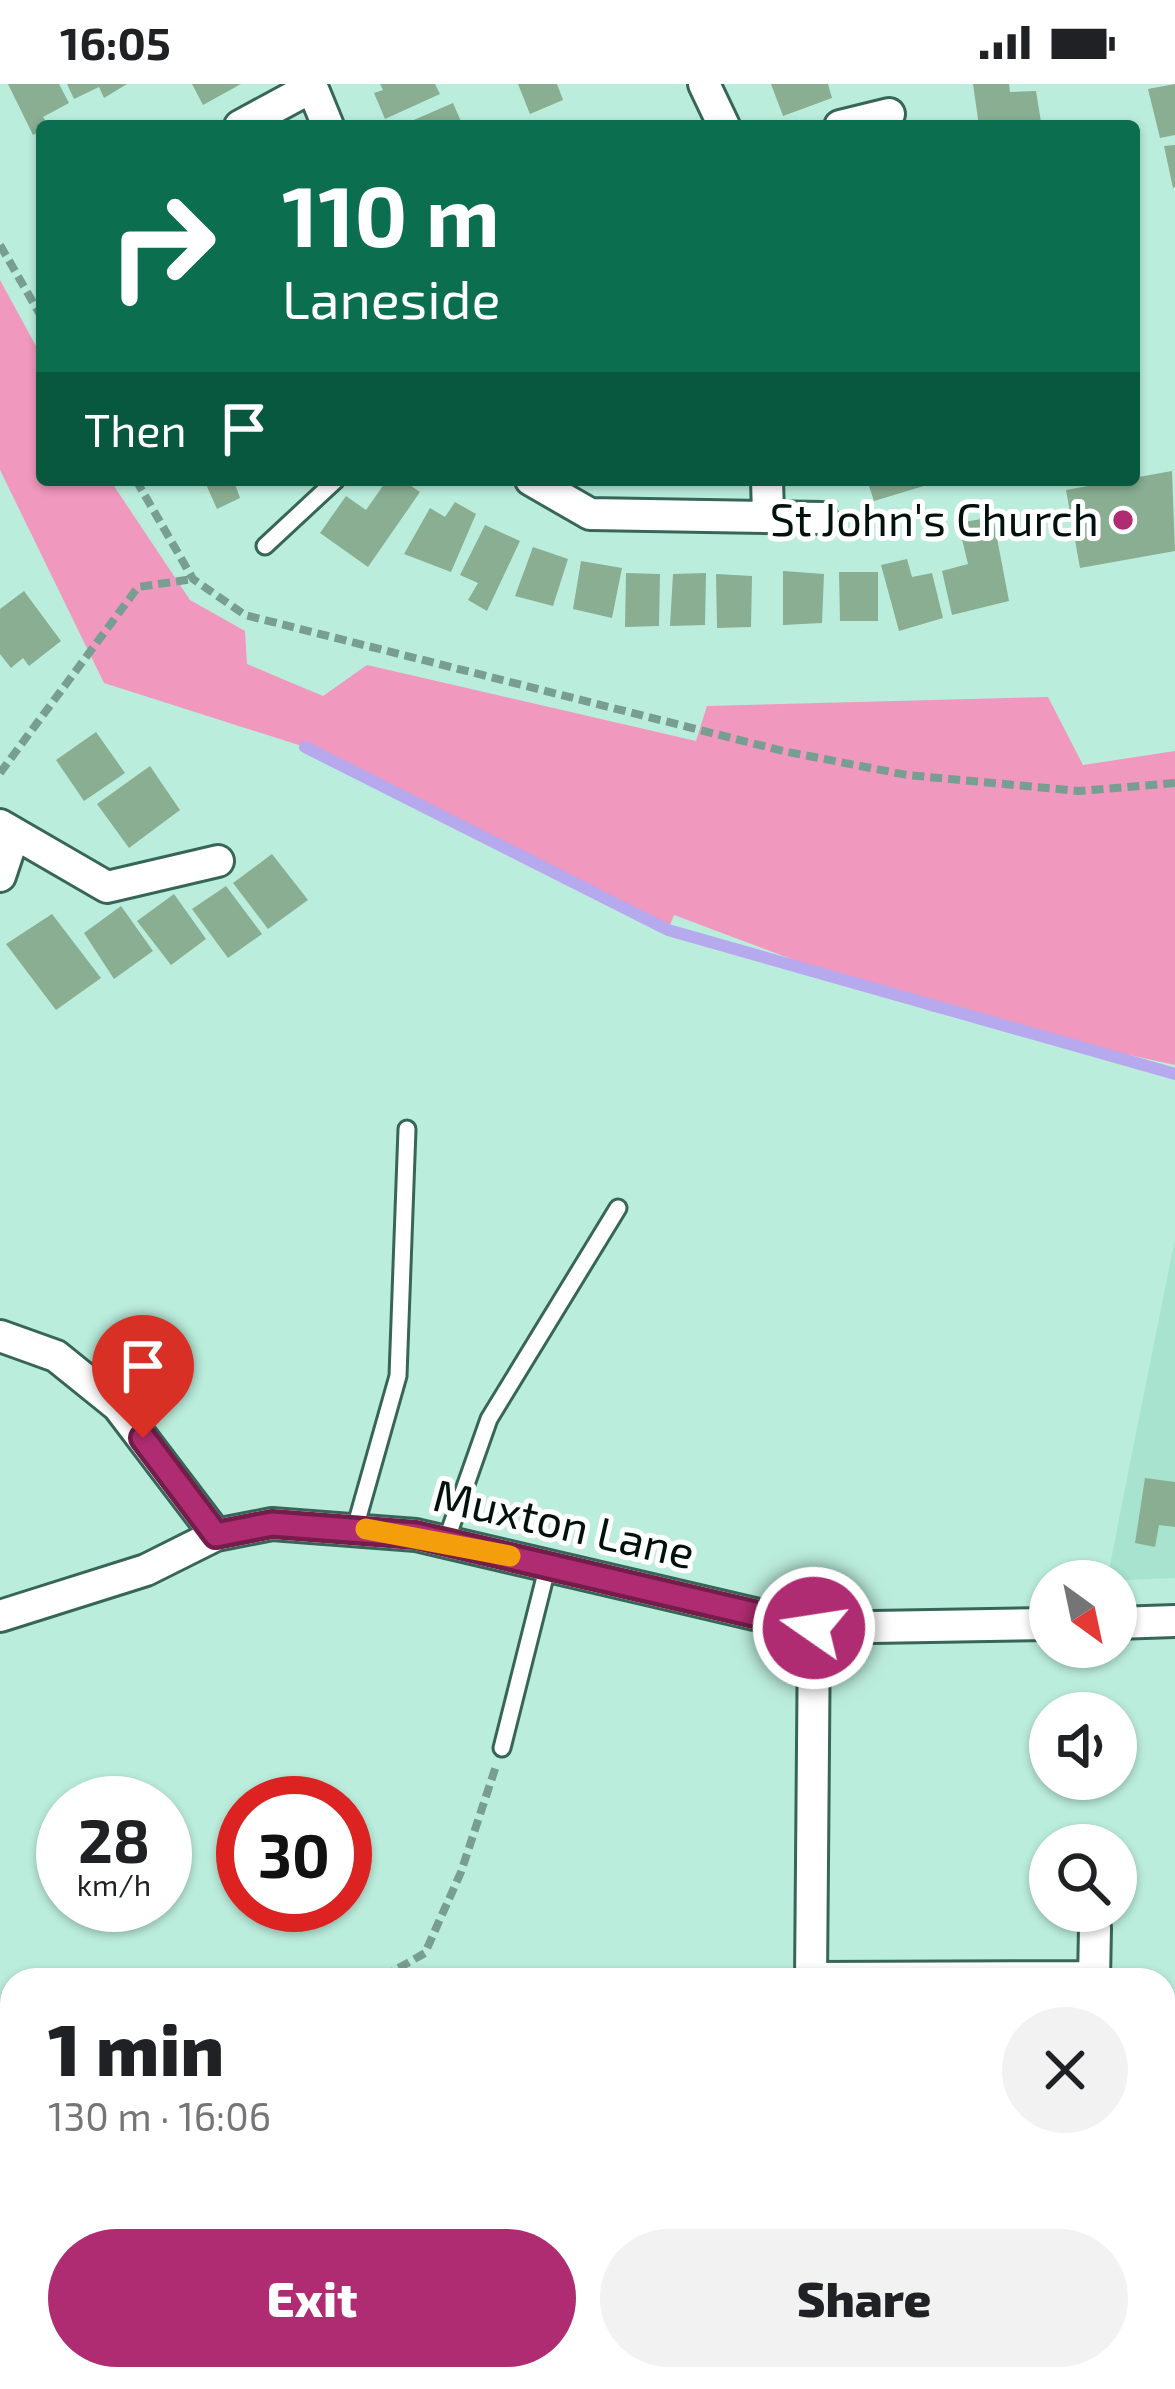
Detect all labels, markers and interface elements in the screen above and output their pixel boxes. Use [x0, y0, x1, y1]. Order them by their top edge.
text: 16:05 [60, 15, 171, 69]
text: 110 m [282, 163, 500, 264]
icon: right [84, 168, 240, 324]
text: Laneside [282, 265, 501, 330]
icon: arrive [211, 396, 277, 462]
text: Then [84, 402, 187, 456]
place label: St John's Church [770, 491, 1099, 545]
marker: St John's Church [1110, 507, 1136, 533]
pin [92, 1315, 194, 1438]
icon: arrive [110, 1333, 176, 1399]
street label: Muxton Lane [429, 1466, 700, 1578]
north arrow [1029, 1560, 1137, 1668]
map controls [1029, 1560, 1137, 1932]
position arrow [751, 1565, 877, 1691]
button: sound [1029, 1692, 1137, 1800]
speed limit sign: 30 [216, 1776, 372, 1932]
text: 28 [78, 1803, 150, 1875]
button: search [1029, 1824, 1137, 1932]
text: km/h [77, 1866, 151, 1902]
text: 1 min [48, 2004, 224, 2090]
button: close [1002, 2007, 1128, 2133]
text: 130 m · 16:06 [48, 2092, 271, 2139]
button: Exit [48, 2229, 576, 2367]
button: Share [600, 2229, 1128, 2367]

